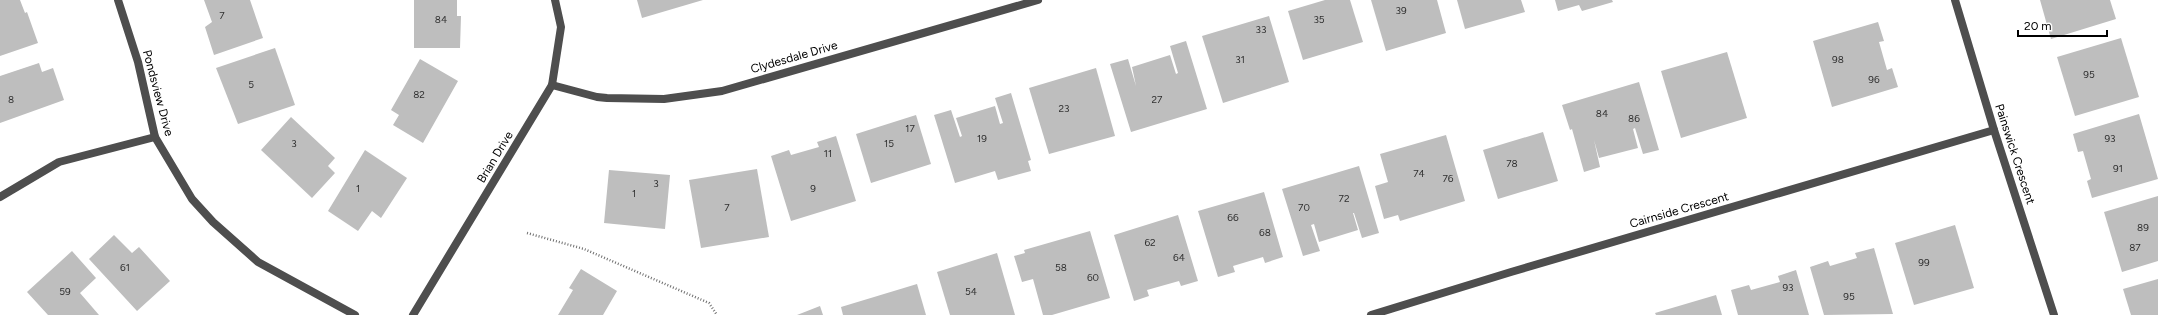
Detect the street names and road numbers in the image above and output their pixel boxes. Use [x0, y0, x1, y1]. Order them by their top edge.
street label: Clydesdale Drive [749, 38, 839, 76]
street label: Pondsview Drive [140, 48, 176, 138]
street label: Painswick Crescent [1992, 102, 2038, 206]
street label: Brian Drive [474, 128, 516, 185]
street label: Cairnside Crescent [1628, 189, 1731, 231]

